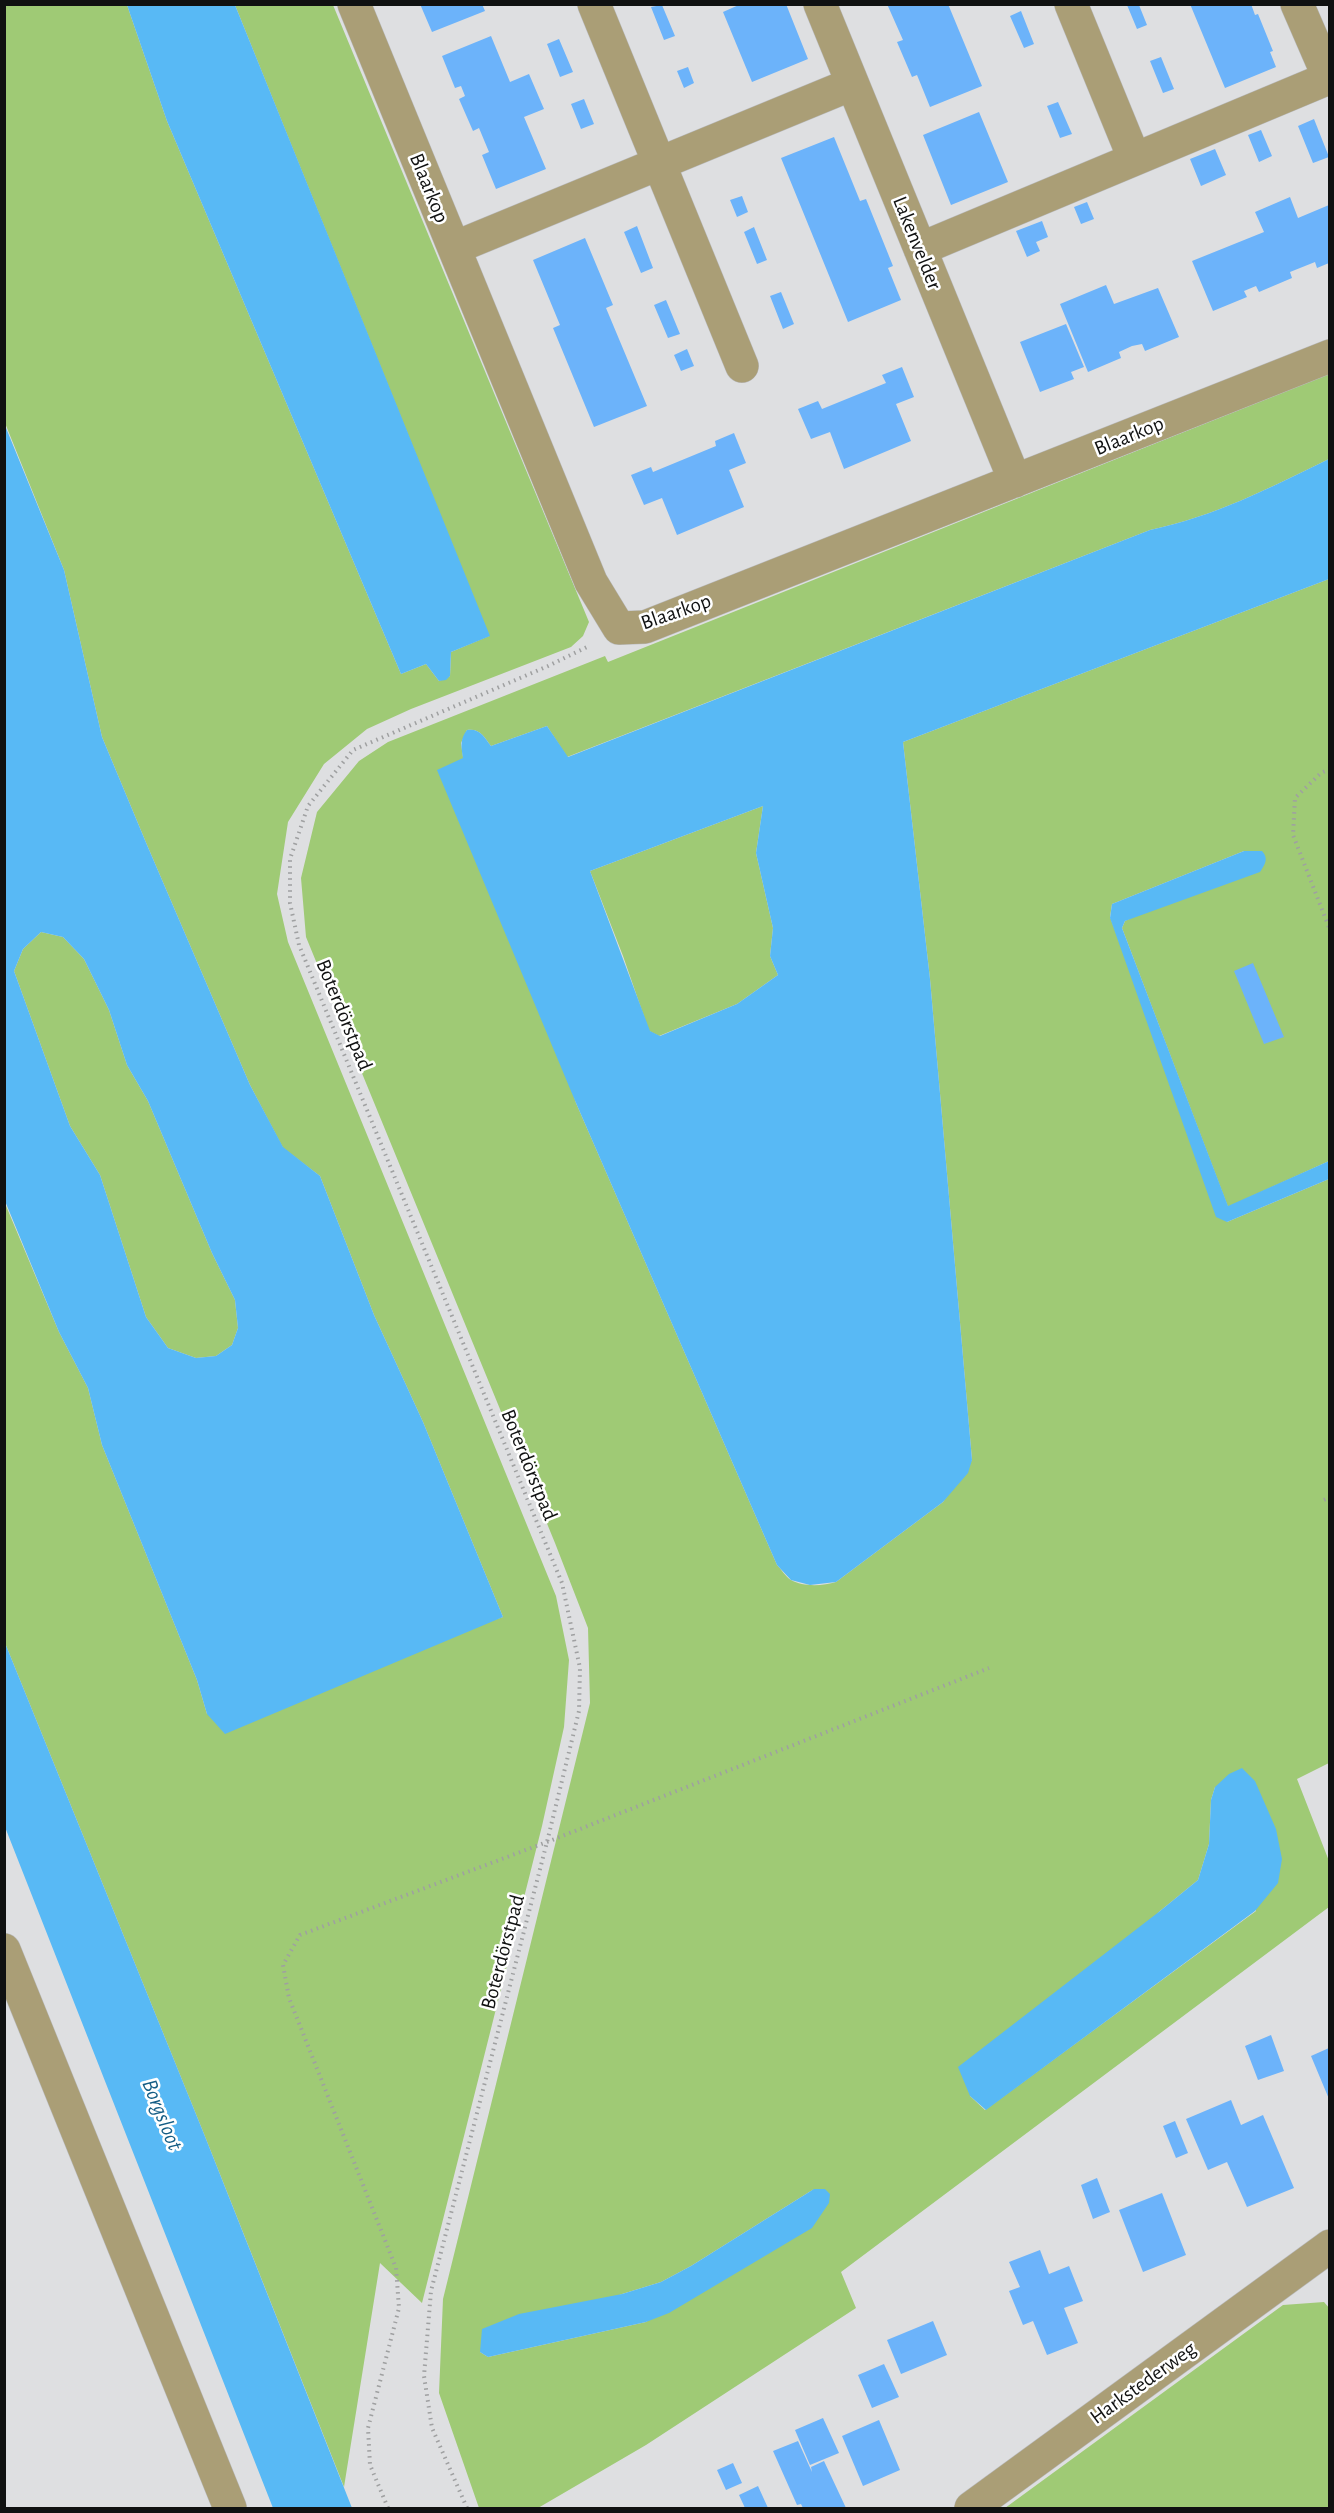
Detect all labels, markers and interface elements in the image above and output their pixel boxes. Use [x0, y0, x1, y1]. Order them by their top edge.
street label: Blaarkop [404, 150, 454, 226]
street label: Lakenvelder [887, 193, 947, 293]
street label: Blaarkop [1091, 411, 1167, 461]
street label: Blaarkop [638, 588, 714, 636]
street label: Boterdörstpad [310, 956, 378, 1074]
street label: Boterdörstpad [495, 1406, 563, 1524]
street label: Boterdörstpad [476, 1892, 530, 2012]
water label: Borgsloot [136, 2075, 188, 2155]
street label: Harkstederweg [1085, 2336, 1201, 2430]

